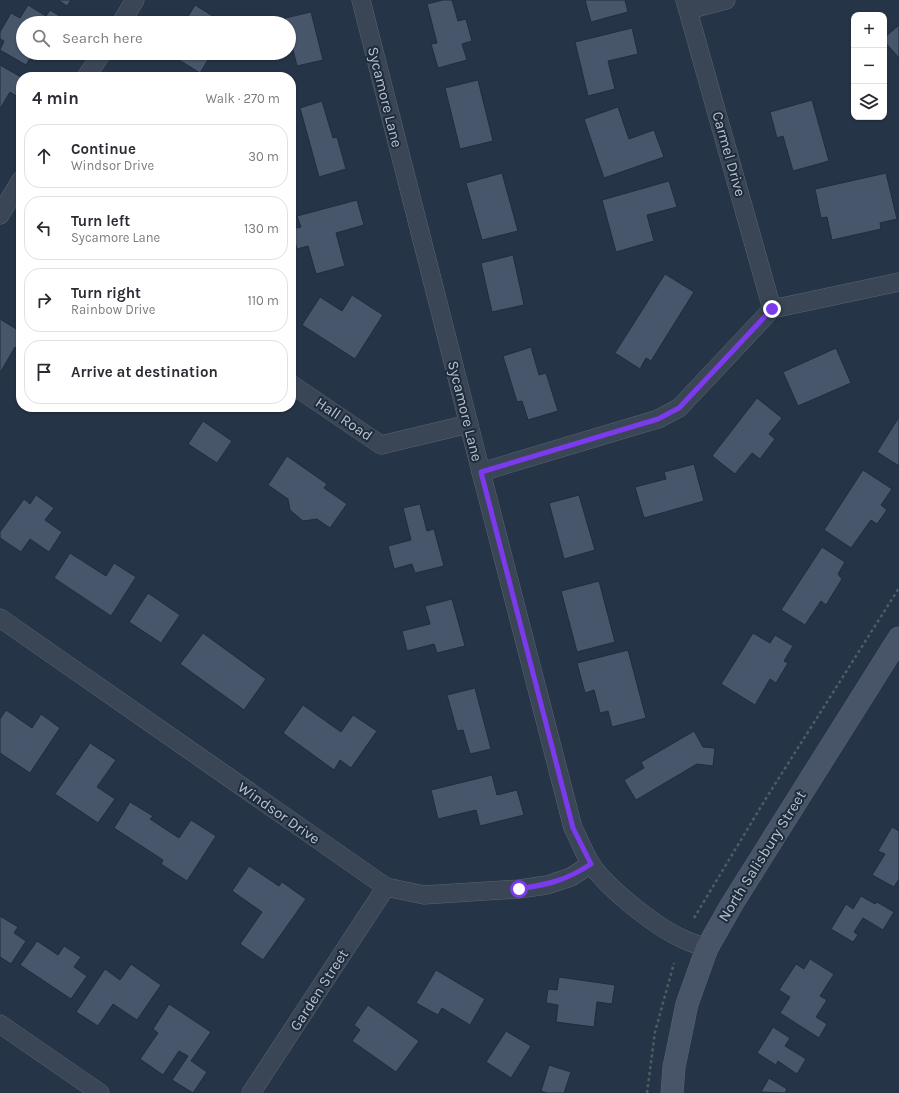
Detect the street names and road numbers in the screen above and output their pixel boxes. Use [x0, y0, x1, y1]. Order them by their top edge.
street label: Sycamore Lane [364, 45, 406, 149]
street label: Carmel Drive [708, 110, 750, 198]
street label: Sycamore Lane [444, 359, 486, 463]
street label: Hall Road [312, 393, 376, 445]
street label: Windsor Drive [235, 778, 323, 848]
street label: North Salisbury Street [714, 787, 810, 925]
street label: Garden Street [286, 946, 352, 1034]

